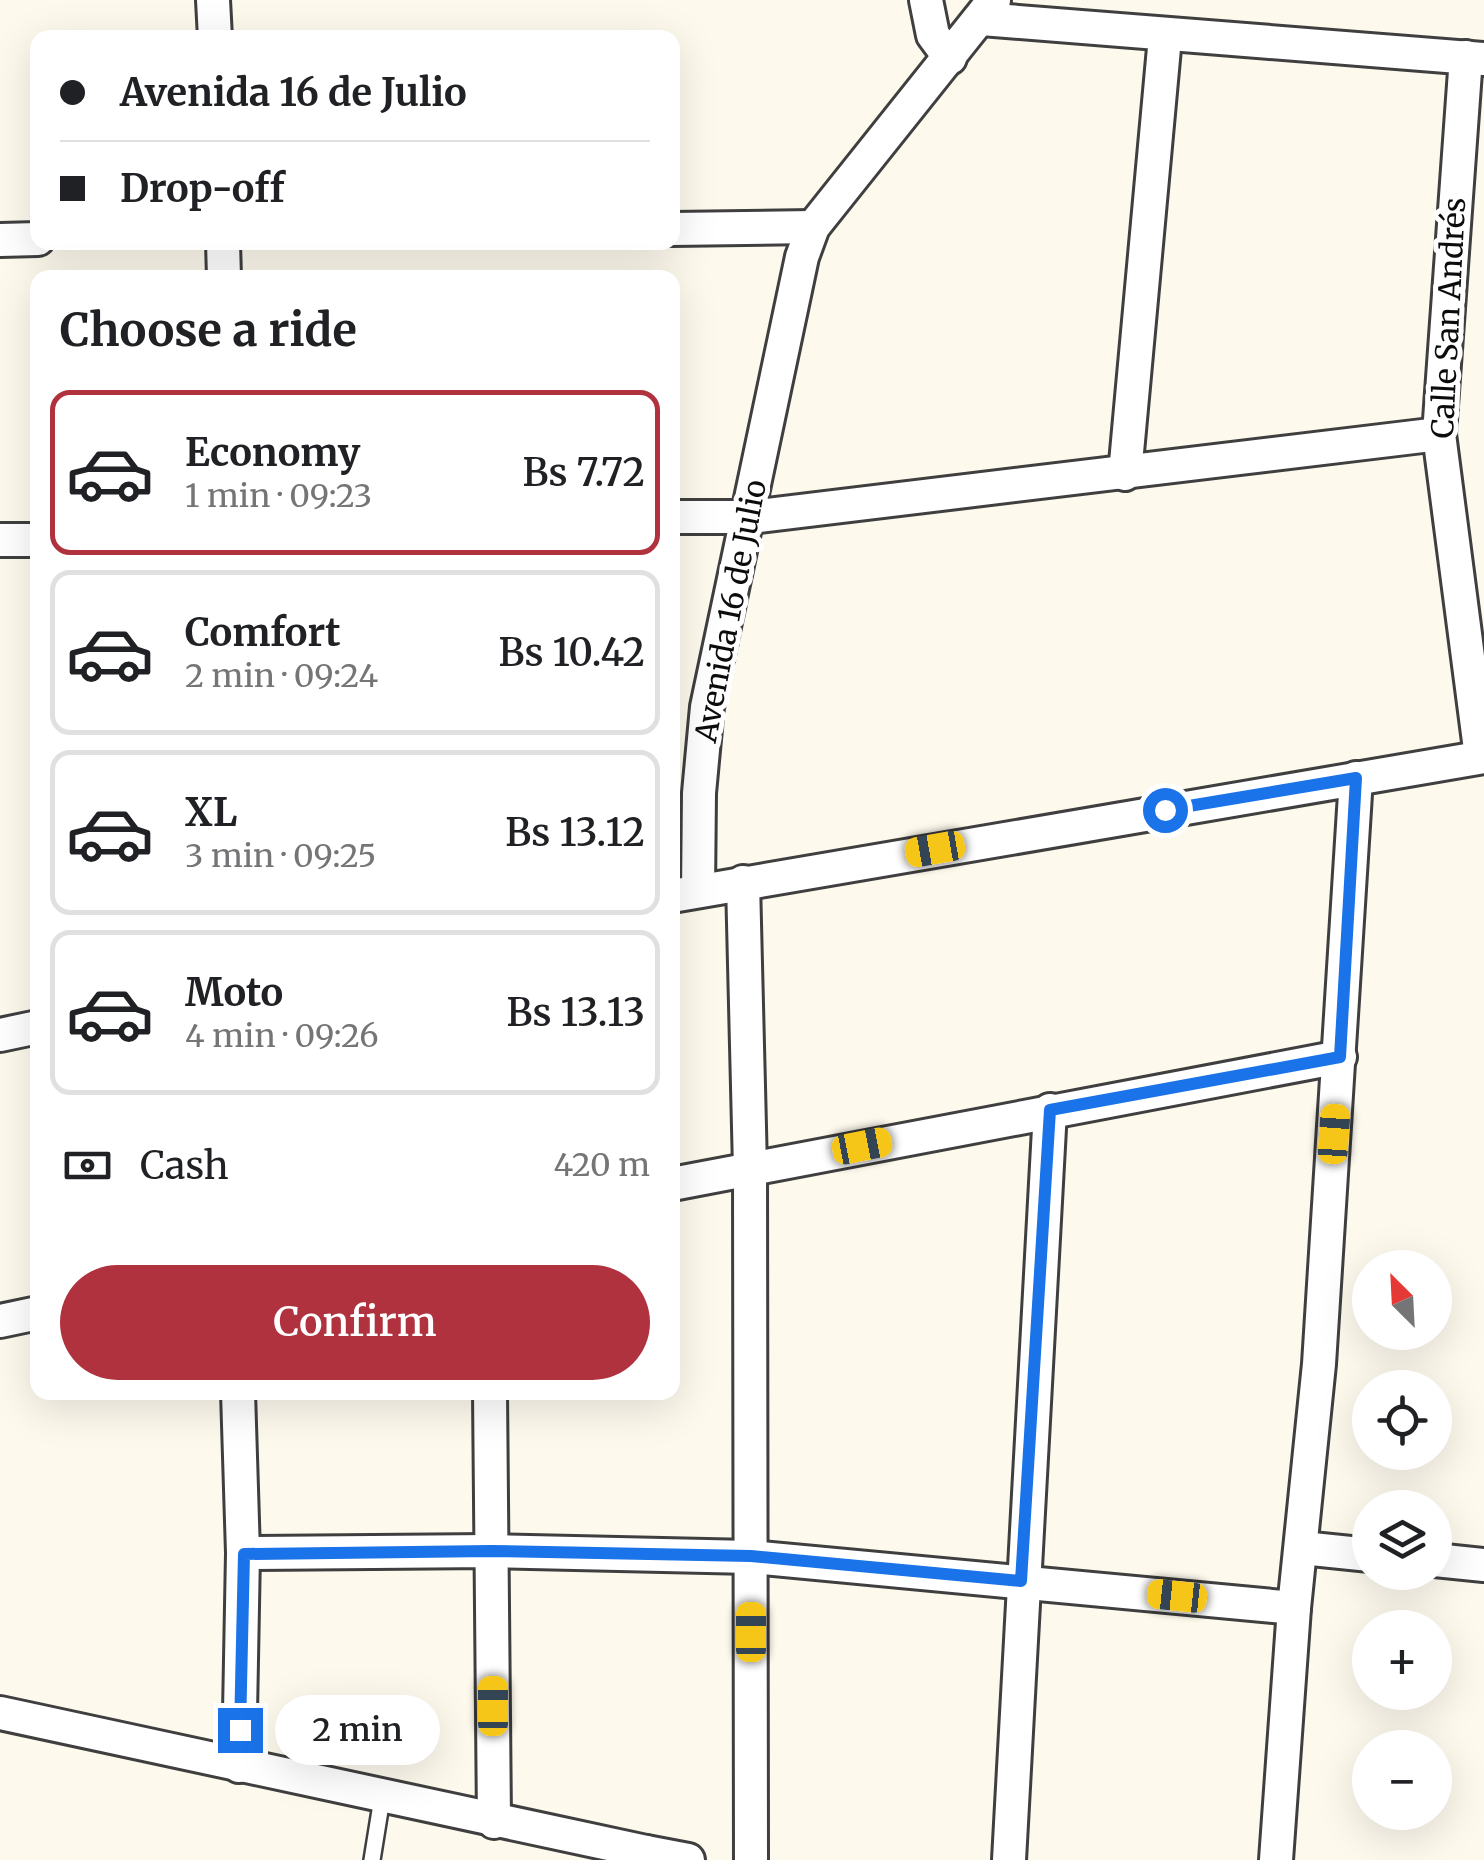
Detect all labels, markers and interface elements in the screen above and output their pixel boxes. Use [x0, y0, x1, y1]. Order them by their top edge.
text: Avenida 16 de Julio [120, 69, 467, 116]
text: Drop-off [120, 165, 285, 212]
street label: Calle San Andrés [1423, 196, 1473, 440]
text: Choose a ride [60, 302, 357, 358]
icon: car [65, 428, 155, 518]
text: Economy [185, 429, 360, 476]
text: Bs 7.72 [522, 449, 645, 496]
text: 1 min · 09:23 [185, 476, 372, 516]
street label: Avenida 16 de Julio [686, 476, 774, 746]
icon: car [65, 608, 155, 698]
text: Comfort [185, 609, 341, 656]
text: Bs 10.42 [499, 629, 645, 676]
text: 2 min · 09:24 [185, 656, 378, 696]
icon: car [65, 788, 155, 878]
route start [1143, 788, 1188, 833]
text: XL [185, 789, 237, 836]
text: Bs 13.12 [505, 809, 645, 856]
car [903, 829, 967, 869]
text: 3 min · 09:25 [185, 836, 376, 876]
icon: car [65, 968, 155, 1058]
text: Moto [185, 969, 283, 1016]
text: Bs 13.13 [507, 989, 645, 1036]
text: 4 min · 09:26 [185, 1016, 379, 1056]
car [1317, 1103, 1351, 1165]
car [830, 1126, 894, 1166]
icon: cash [60, 1138, 115, 1193]
text: Cash [140, 1142, 229, 1189]
text: 420 m [554, 1145, 650, 1185]
north arrow [1352, 1250, 1452, 1350]
map controls [1352, 1250, 1452, 1830]
button: Confirm [60, 1265, 650, 1380]
button: locate [1352, 1370, 1452, 1470]
button: layers [1352, 1490, 1452, 1590]
car [1146, 1578, 1208, 1614]
car [736, 1602, 766, 1662]
button: + [1352, 1610, 1452, 1710]
car [478, 1676, 508, 1736]
callout: 2 min [275, 1695, 440, 1765]
route end [218, 1708, 263, 1753]
text: 2 min [312, 1710, 403, 1750]
button: − [1352, 1730, 1452, 1830]

